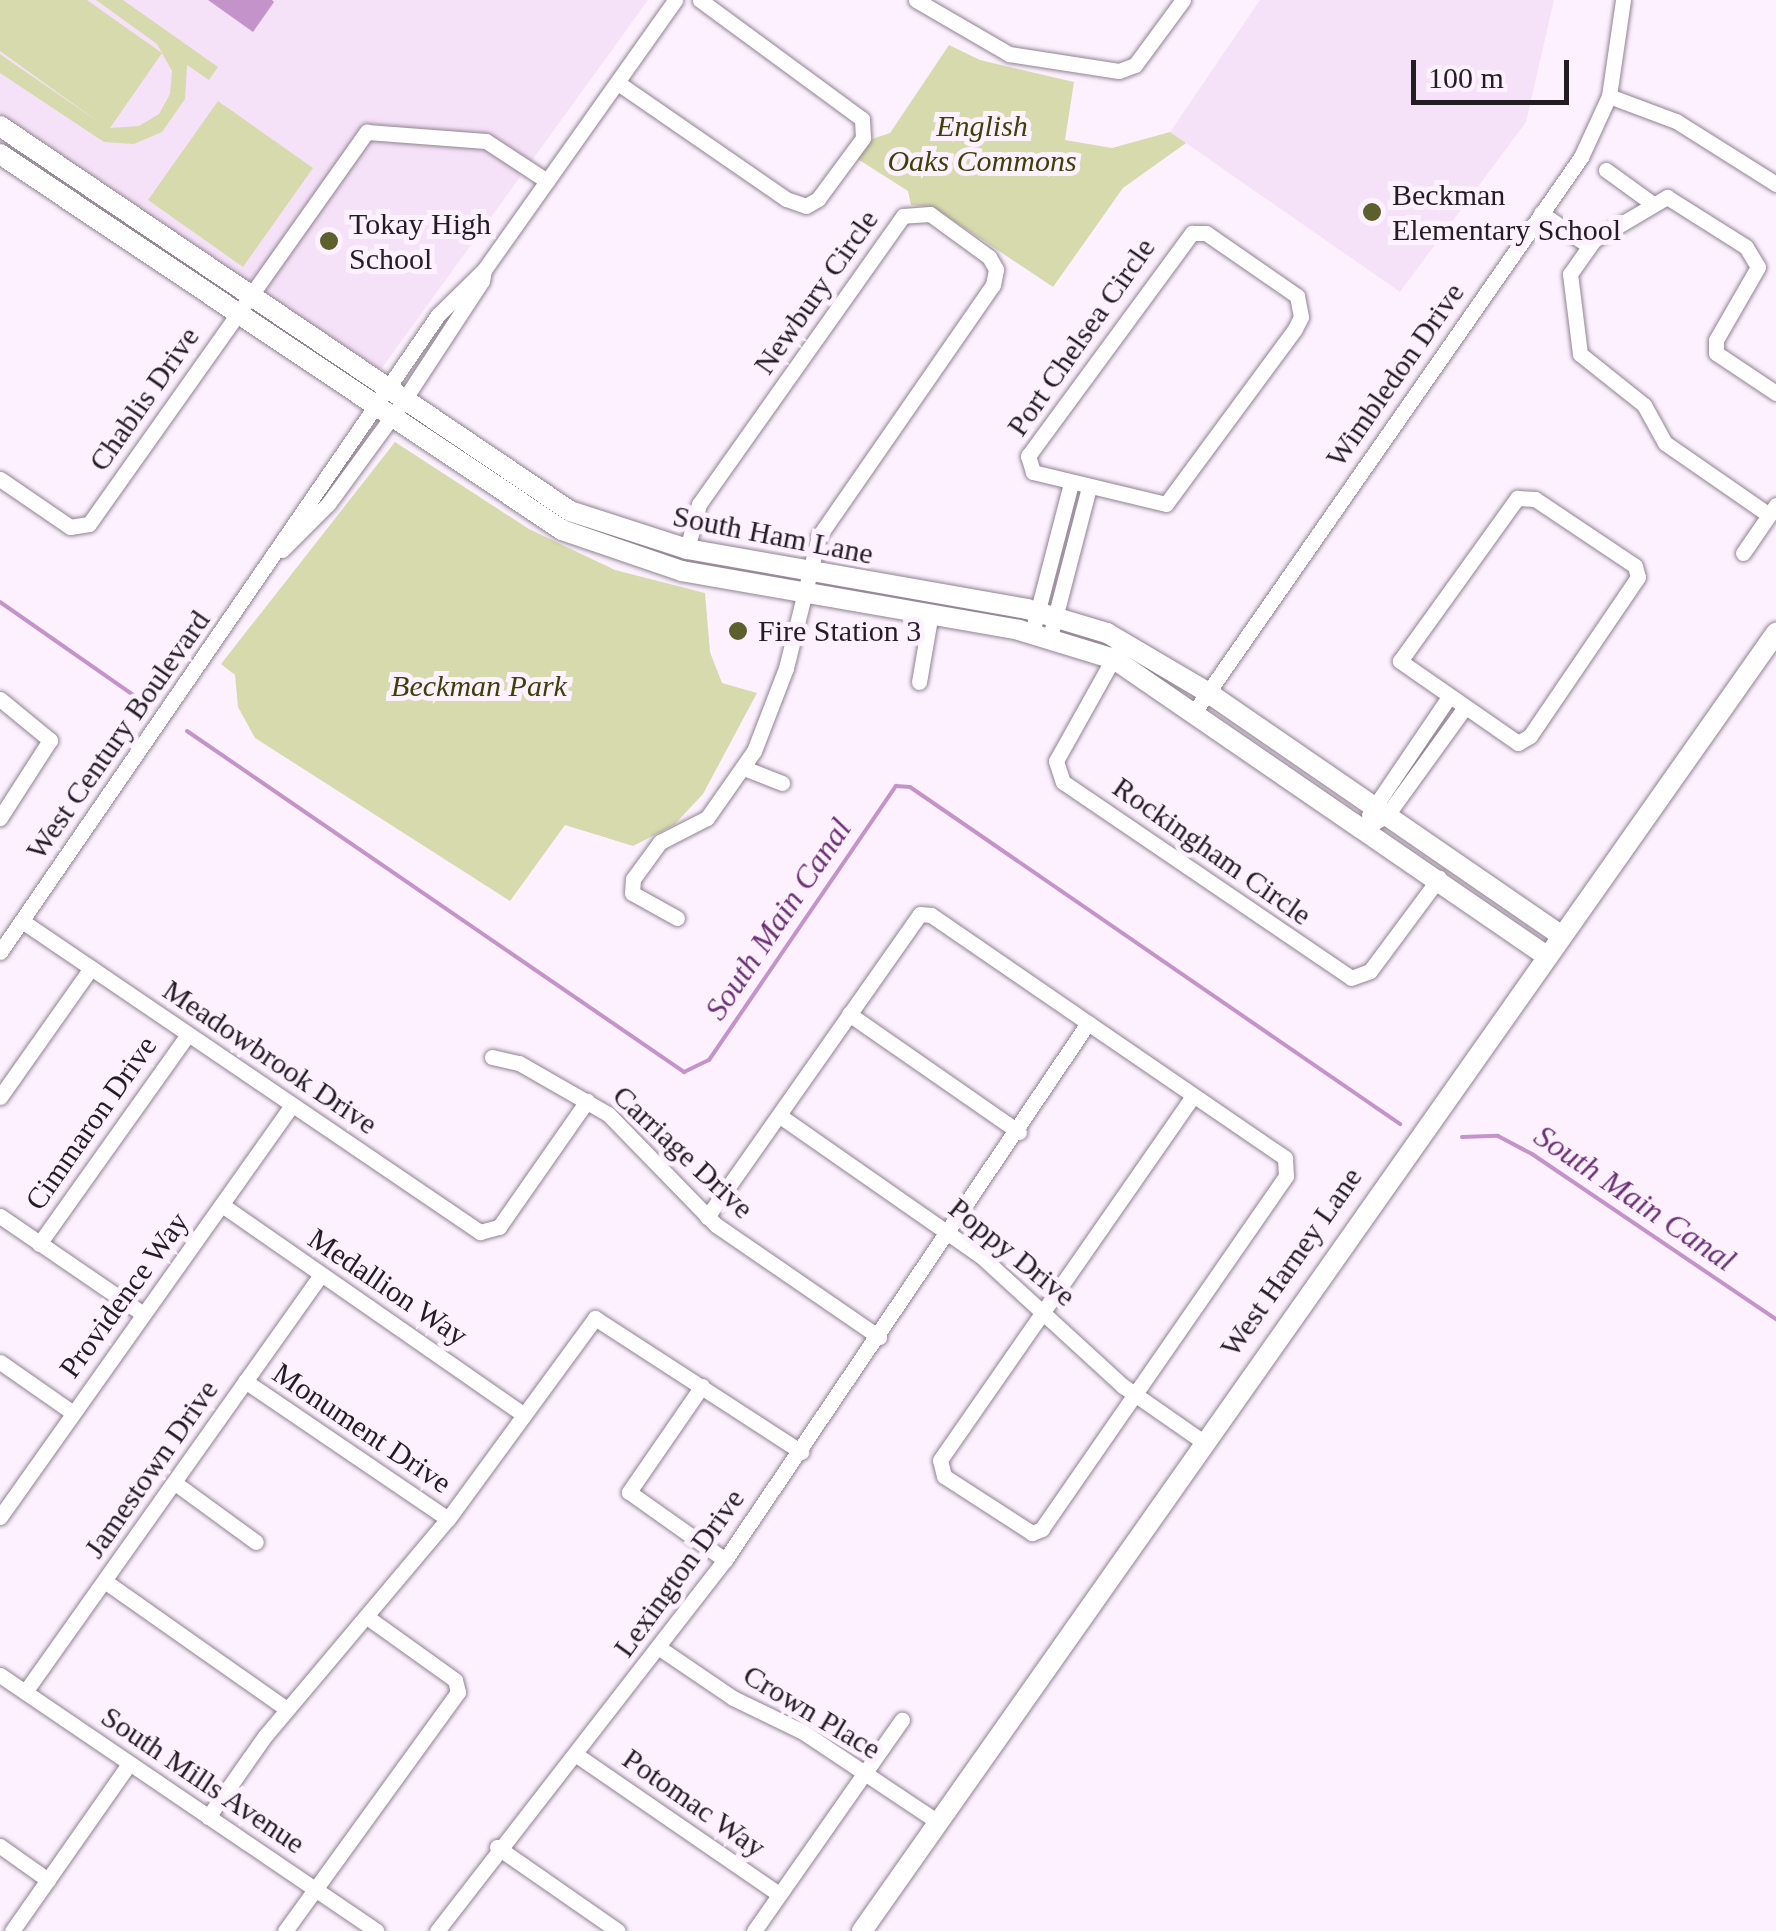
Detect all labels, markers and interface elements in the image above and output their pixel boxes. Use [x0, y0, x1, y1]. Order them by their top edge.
scale bar [1416, 40, 1574, 102]
text: 100 m [1428, 61, 1504, 94]
park label: English Oaks Commons [887, 108, 1077, 178]
place label: Beckman Elementary School [1392, 177, 1621, 248]
marker: Beckman Elementary School [1361, 201, 1383, 223]
street label: Newbury Circle [746, 203, 886, 381]
place label: Tokay High School [349, 206, 491, 276]
marker: Tokay High School [318, 230, 340, 252]
street label: Port Chelsea Circle [999, 231, 1163, 443]
street label: Wimbledon Drive [1318, 276, 1472, 474]
street label: Chablis Drive [81, 320, 207, 478]
street label: South Ham Lane [670, 498, 876, 572]
street label: West Century Boulevard [18, 604, 218, 866]
place label: Fire Station 3 [758, 613, 921, 649]
marker: Fire Station 3 [727, 620, 749, 642]
park label: Beckman Park [391, 668, 567, 704]
street label: Rockingham Circle [1106, 769, 1318, 933]
water label: South Main Canal [696, 811, 860, 1027]
street label: Meadowbrook Drive [156, 972, 384, 1142]
street label: Cimmaron Drive [18, 1029, 164, 1217]
street label: Carriage Drive [605, 1078, 761, 1226]
water label: South Main Canal [1527, 1116, 1743, 1280]
street label: West Harney Lane [1212, 1161, 1370, 1363]
street label: Poppy Drive [941, 1190, 1083, 1314]
street label: Providence Way [52, 1205, 196, 1385]
street label: Medallion Way [301, 1220, 475, 1354]
street label: Monument Drive [266, 1355, 458, 1501]
street label: Jamestown Drive [76, 1373, 226, 1565]
street label: Lexington Drive [606, 1482, 752, 1664]
street label: Crown Place [737, 1657, 887, 1767]
street label: South Mills Avenue [94, 1698, 312, 1862]
street label: Potomac Way [615, 1740, 773, 1866]

